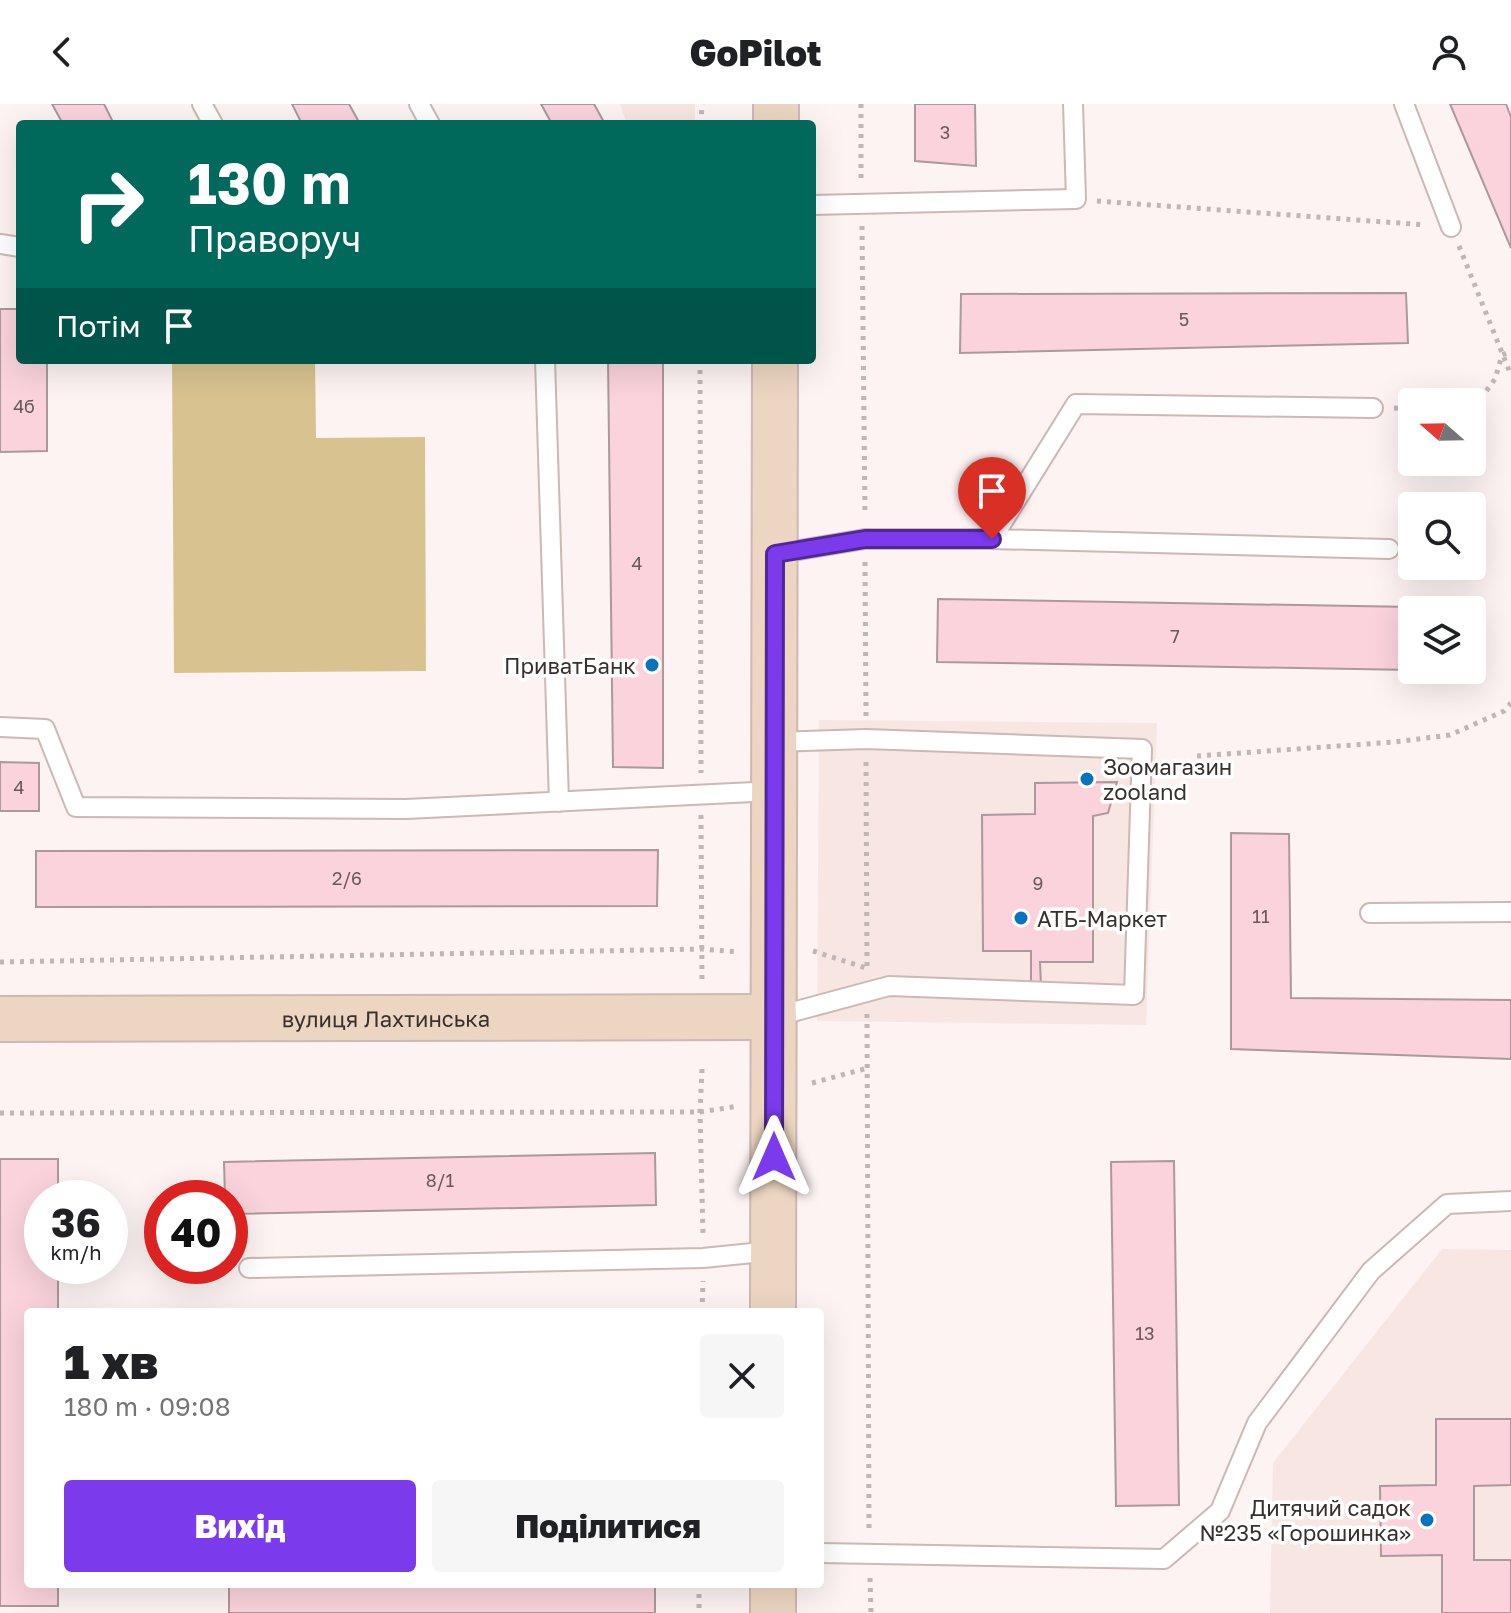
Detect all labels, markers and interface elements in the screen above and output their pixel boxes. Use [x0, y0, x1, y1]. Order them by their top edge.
icon: back [40, 30, 84, 74]
icon: person [1427, 30, 1471, 74]
text: GoPilot [689, 31, 822, 74]
house number: 3 [940, 121, 950, 143]
text: 130 m [188, 149, 350, 216]
icon: right [56, 152, 160, 256]
text: Праворуч [188, 217, 361, 260]
icon: arrive [157, 304, 201, 348]
text: Потім [56, 308, 141, 344]
house number: 5 [1179, 308, 1189, 330]
north arrow [1398, 388, 1486, 476]
map controls [1398, 388, 1486, 684]
house number: 4б [13, 395, 35, 417]
pin [958, 457, 1026, 539]
icon: arrive [970, 469, 1014, 513]
button: search [1398, 492, 1486, 580]
house number: 4 [632, 552, 643, 574]
button: layers [1398, 596, 1486, 684]
house number: 7 [1170, 625, 1180, 647]
place label: ПриватБанк [504, 652, 636, 679]
marker: ПриватБанк [643, 656, 661, 674]
place label: Зоомагазин zooland [1103, 753, 1232, 805]
marker: Зоомагазин zooland [1078, 770, 1096, 788]
house number: 4 [14, 776, 25, 798]
house number: 2/6 [332, 867, 362, 889]
house number: 9 [1033, 872, 1043, 894]
place label: АТБ-Маркет [1037, 905, 1167, 932]
house number: 11 [1252, 905, 1270, 927]
marker: АТБ-Маркет [1012, 909, 1030, 927]
street label: вулиця Лахтинська [282, 1004, 490, 1032]
position arrow [732, 1115, 816, 1199]
house number: 8/1 [426, 1169, 454, 1191]
speed limit sign: 40 [144, 1180, 248, 1284]
text: 36 [51, 1198, 101, 1246]
text: km/h [51, 1240, 101, 1264]
house number: 13 [1135, 1322, 1155, 1344]
text: 1 хв [64, 1332, 158, 1390]
button: close [700, 1334, 784, 1418]
text: 180 m · 09:08 [64, 1391, 231, 1422]
button: Вихід [64, 1480, 416, 1572]
button: Поділитися [432, 1480, 784, 1572]
place label: Дитячий садок №235 «Горошинка» [1199, 1494, 1411, 1546]
marker: Дитячий садок №235 «Горошинка» [1418, 1511, 1436, 1529]

